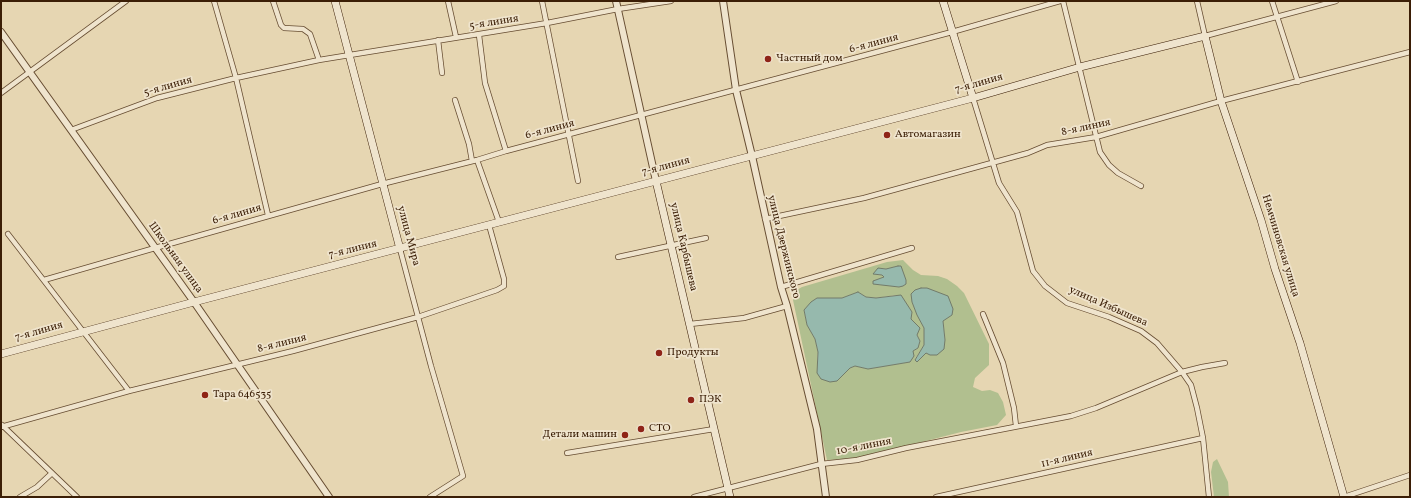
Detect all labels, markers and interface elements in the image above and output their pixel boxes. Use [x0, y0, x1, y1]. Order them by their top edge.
street label: 5-я линия [468, 13, 520, 33]
street label: 6-я линия [848, 31, 900, 57]
place label: Частный дом [776, 52, 842, 66]
marker: Частный дом [763, 54, 773, 64]
street label: 7-я линия [954, 71, 1004, 97]
street label: 5-я линия [142, 74, 194, 100]
street label: 8-я линия [1060, 116, 1112, 140]
street label: 6-я линия [524, 117, 576, 143]
place label: Автомагазин [895, 128, 961, 142]
marker: Автомагазин [882, 130, 892, 140]
street label: 7-я линия [640, 154, 692, 180]
street label: Немчиновская улица [1258, 193, 1302, 299]
street label: улица Дзержинского [764, 194, 802, 300]
street label: улица Карбышева [666, 201, 700, 293]
street label: 6-я линия [211, 202, 263, 228]
street label: улица Мира [394, 205, 422, 267]
street label: Школьная улица [145, 220, 205, 296]
street label: 7-я линия [328, 238, 378, 262]
street label: улица Избышева [1067, 284, 1149, 330]
street label: 7-я линия [14, 319, 64, 345]
street label: 8-я линия [256, 332, 308, 356]
place label: Продукты [667, 346, 719, 360]
marker: Продукты [654, 348, 664, 358]
place label: Тара 646535 [213, 388, 271, 402]
marker: Тара 646535 [200, 390, 210, 400]
place label: ПЭК [699, 393, 721, 407]
marker: ПЭК [686, 395, 696, 405]
place label: СТО [649, 422, 671, 436]
marker: СТО [636, 424, 646, 434]
place label: Детали машин [542, 428, 617, 442]
marker: Детали машин [620, 430, 630, 440]
street label: 10-я линия [835, 435, 893, 459]
street label: 11-я линия [1040, 447, 1094, 471]

